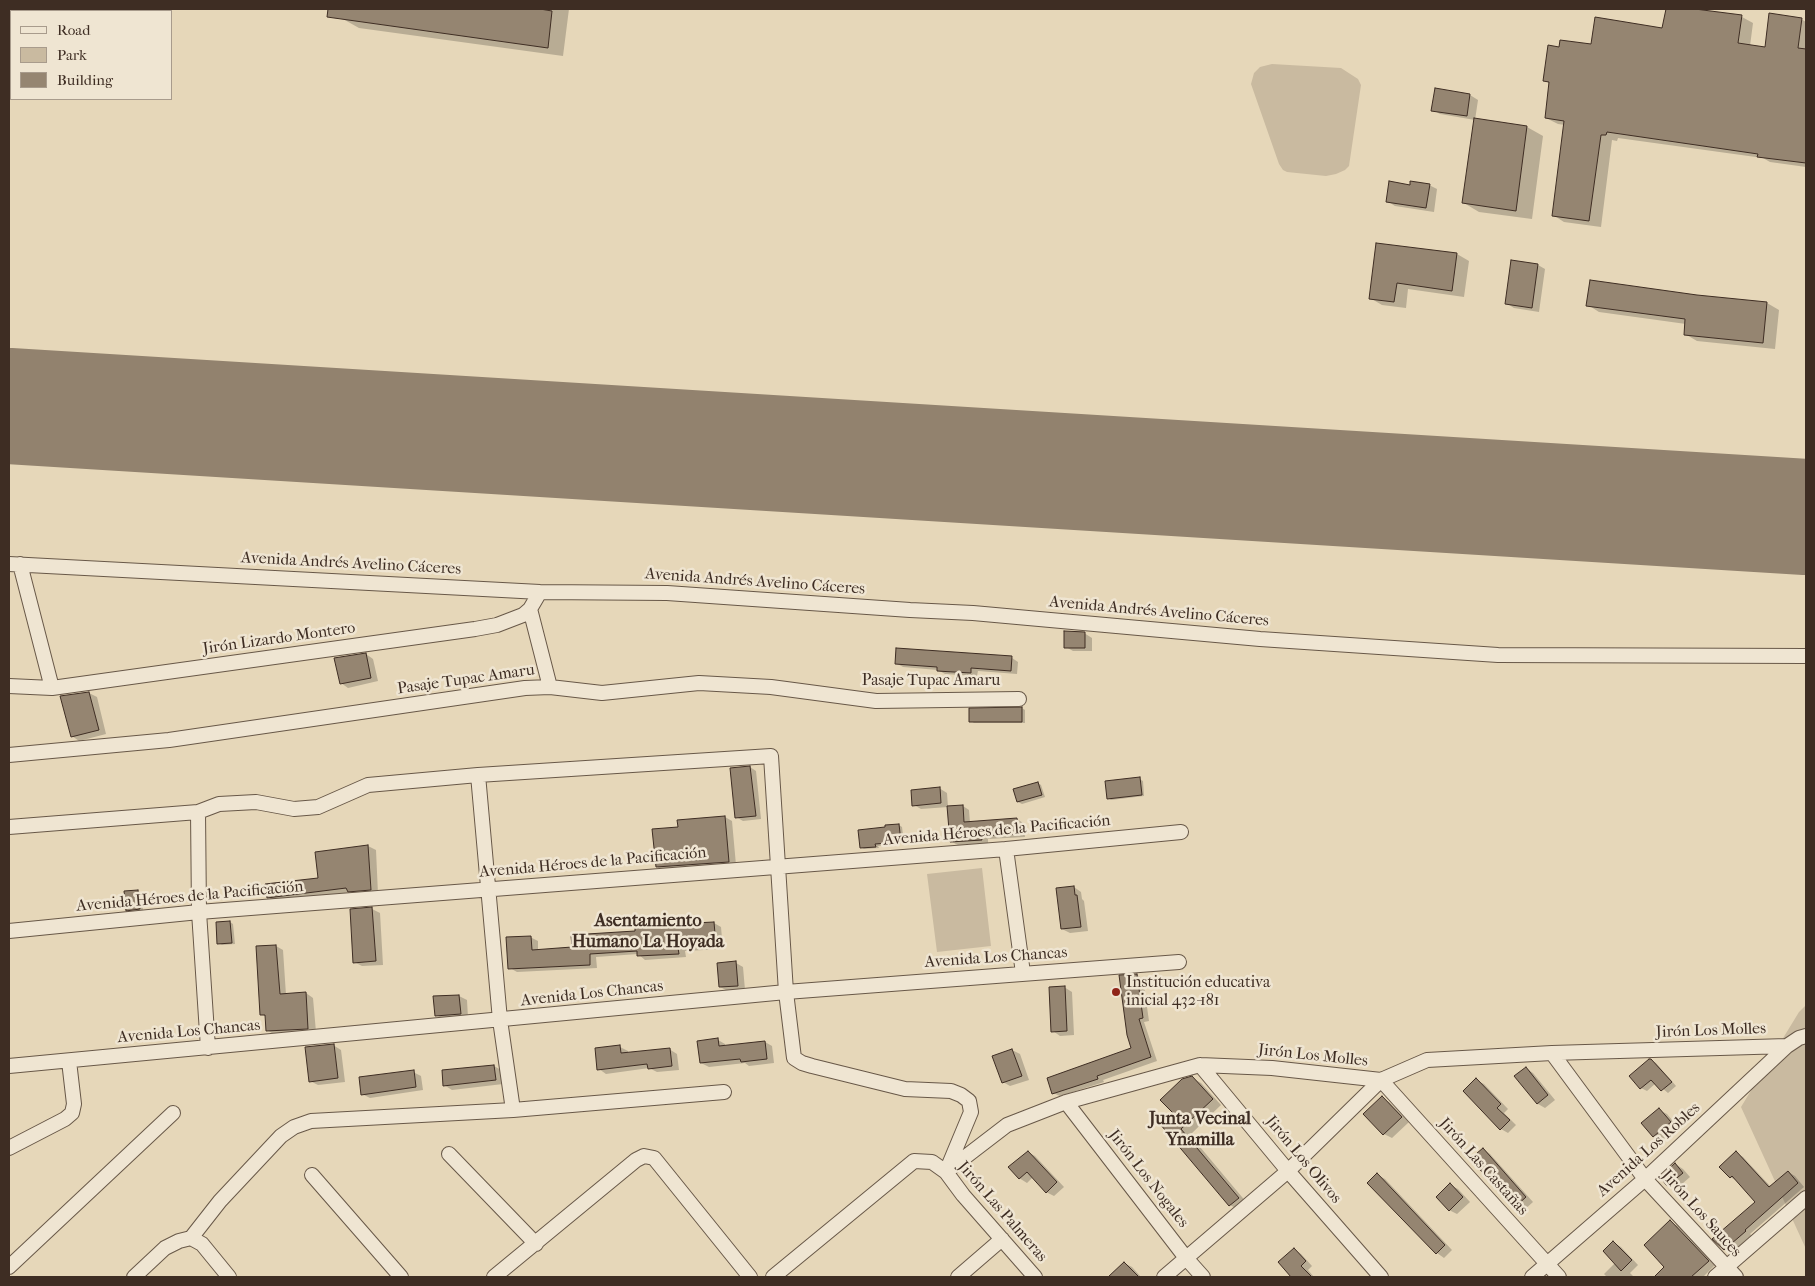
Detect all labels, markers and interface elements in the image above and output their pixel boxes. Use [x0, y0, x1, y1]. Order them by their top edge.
legend [10, 10, 172, 100]
text: Road [57, 21, 90, 39]
text: Park [57, 46, 87, 64]
text: Building [57, 71, 113, 89]
street label: Avenida Andrés Avelino Cáceres [240, 549, 462, 579]
street label: Avenida Andrés Avelino Cáceres [644, 565, 866, 599]
street label: Avenida Andrés Avelino Cáceres [1048, 593, 1270, 631]
street label: Jirón Lizardo Montero [202, 619, 356, 659]
street label: Pasaje Tupac Amaru [396, 661, 536, 699]
street label: Pasaje Tupac Amaru [862, 671, 1000, 691]
street label: Avenida Héroes de la Pacificación [883, 812, 1111, 850]
street label: Avenida Héroes de la Pacificación [479, 844, 707, 882]
street label: Avenida Héroes de la Pacificación [76, 878, 304, 916]
district label: Asentamiento Humano La Hoyada [572, 911, 724, 954]
street label: Avenida Los Chancas [924, 943, 1068, 973]
place label: Institución educativa inicial 432-181 [1126, 973, 1270, 1011]
street label: Avenida Los Chancas [520, 977, 664, 1011]
marker: Institución educativa inicial 432-181 [1110, 986, 1122, 998]
street label: Avenida Los Chancas [117, 1016, 261, 1048]
street label: Jirón Los Molles [1656, 1019, 1766, 1043]
street label: Jirón Los Molles [1257, 1041, 1369, 1071]
street label: Avenida Los Robles [1594, 1099, 1704, 1201]
district label: Junta Vecinal Ynamilla [1149, 1109, 1251, 1152]
street label: Jirón Los Olivos [1261, 1112, 1345, 1208]
street label: Jirón Las Castañas [1434, 1114, 1532, 1220]
street label: Jirón Los Nogales [1104, 1126, 1192, 1232]
street label: Jirón Las Palmeras [953, 1158, 1051, 1266]
street label: Jirón Los Sauces [1657, 1166, 1745, 1262]

